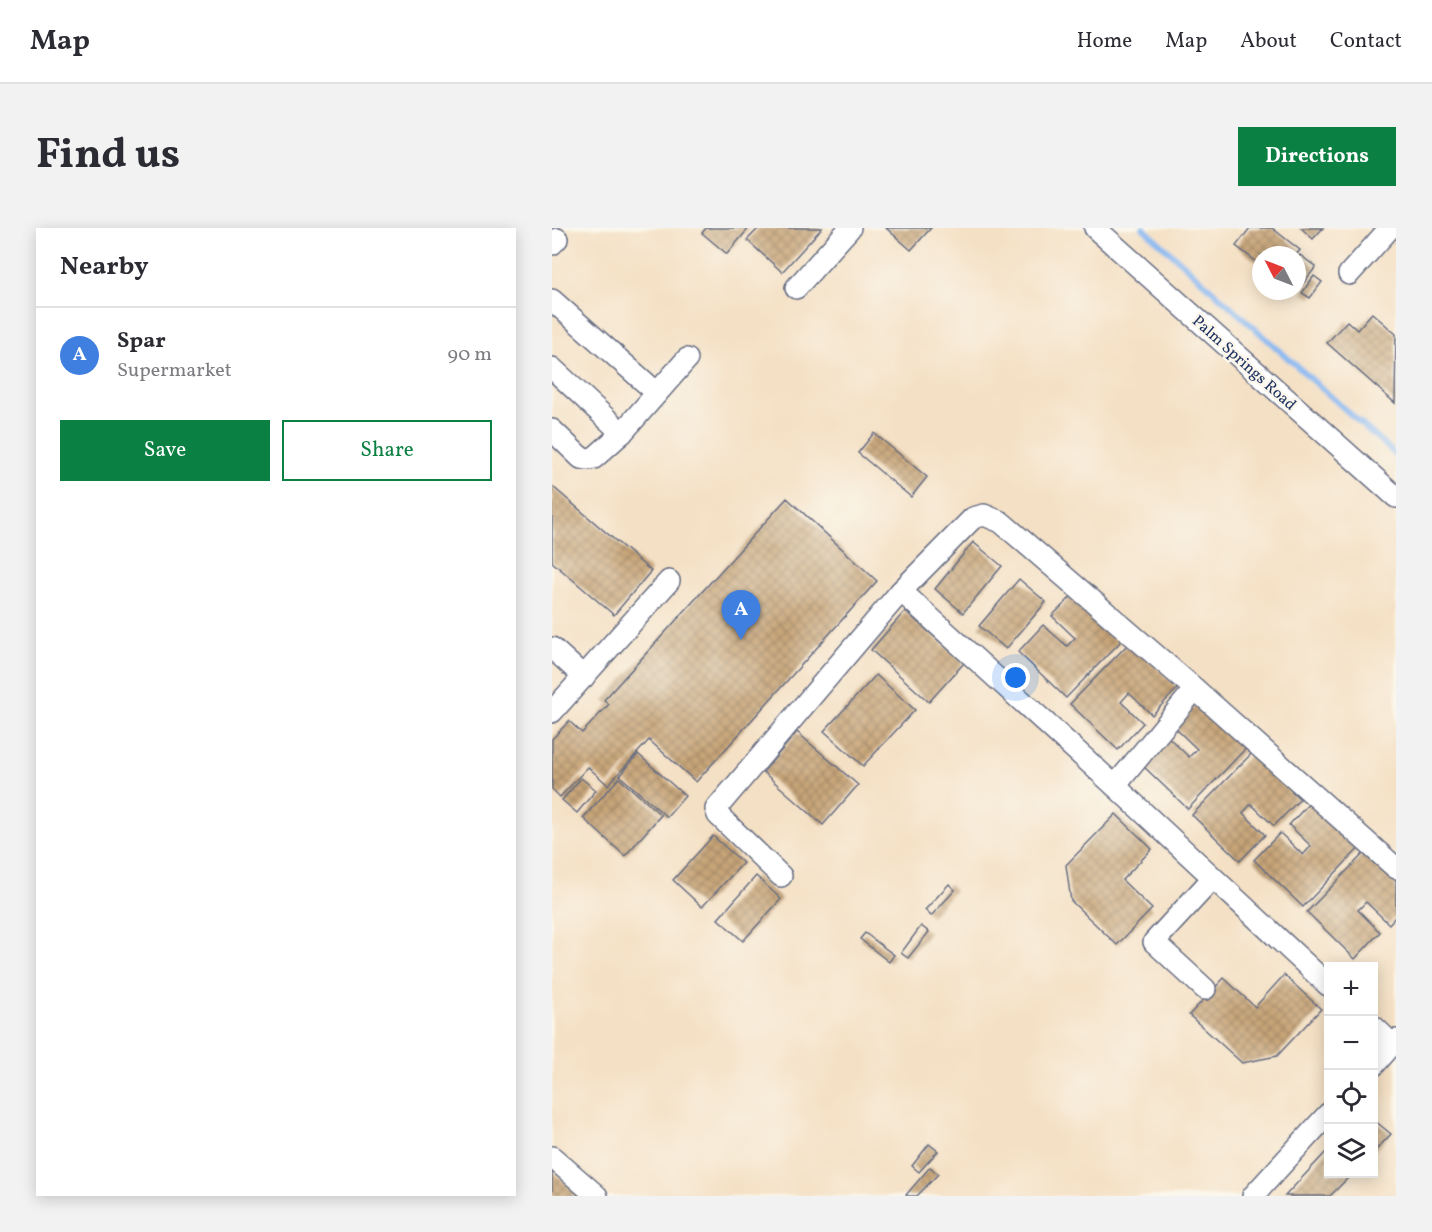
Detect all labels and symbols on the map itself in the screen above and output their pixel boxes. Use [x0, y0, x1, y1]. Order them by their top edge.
north arrow [1252, 246, 1306, 300]
street label: Palm Springs Road [1187, 311, 1300, 416]
pin: A [722, 590, 760, 640]
your location [1001, 663, 1030, 692]

